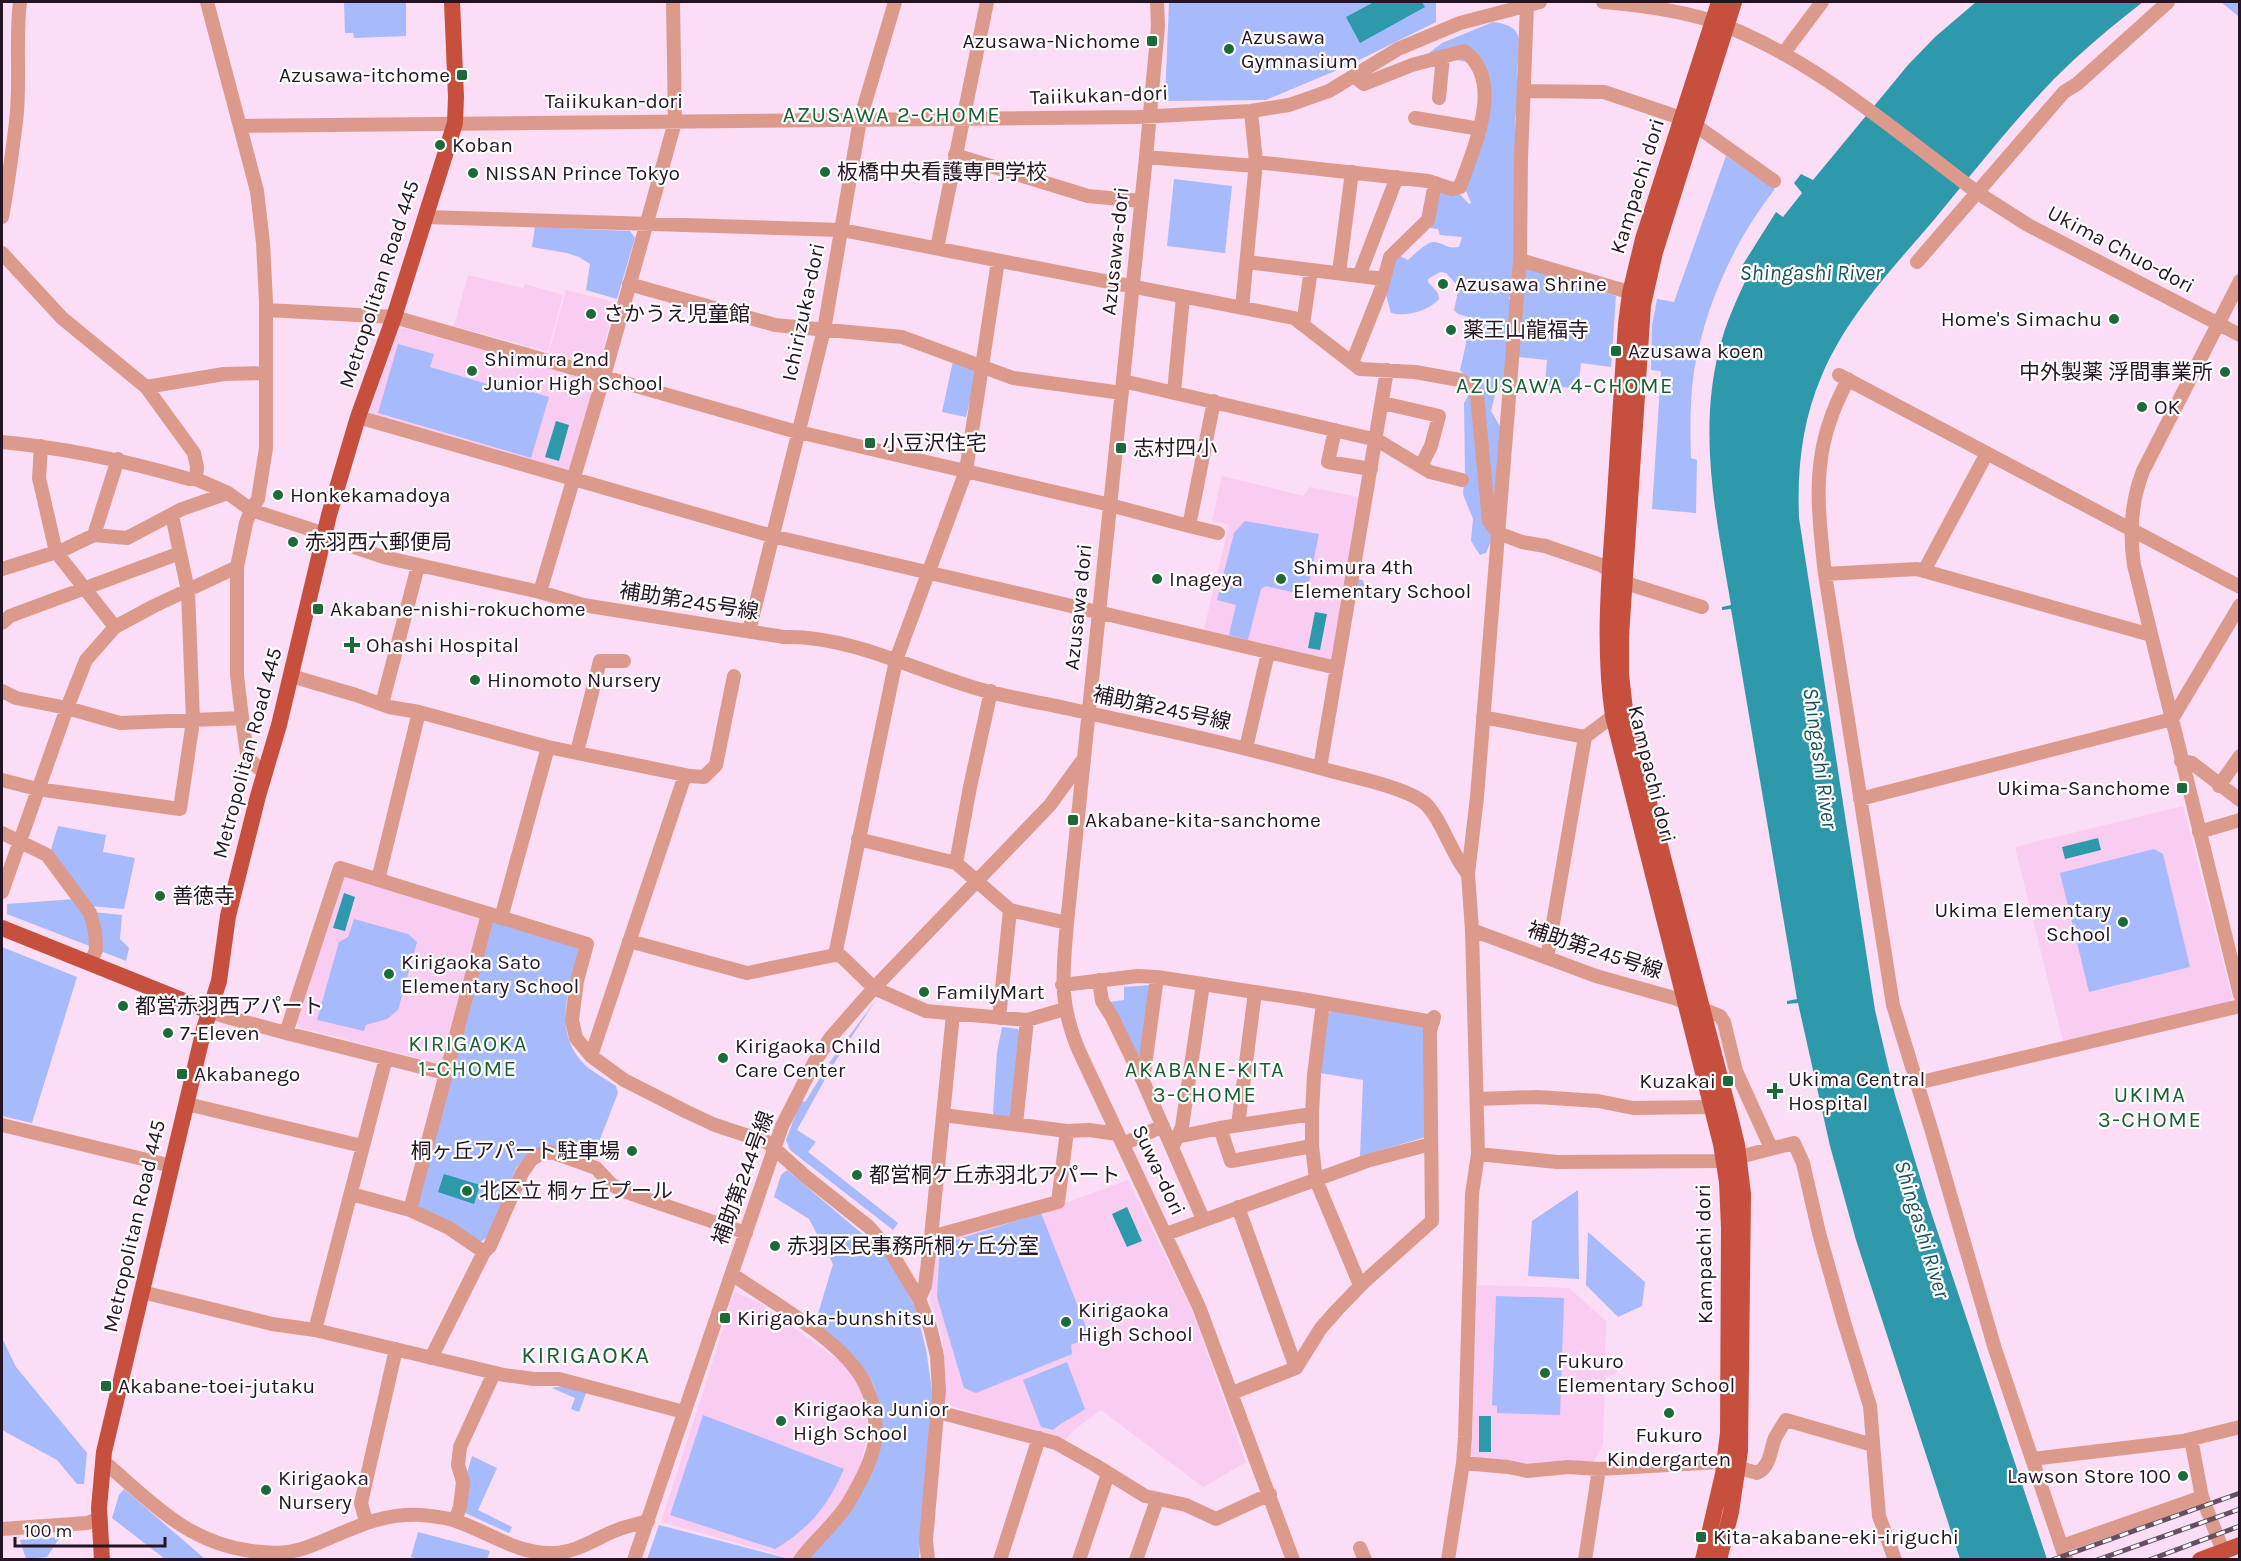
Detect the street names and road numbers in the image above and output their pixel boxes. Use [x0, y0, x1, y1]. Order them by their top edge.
street label: Taiikukan-dori [1029, 81, 1169, 109]
street label: Taiikukan-dori [545, 89, 683, 113]
street label: Kampachi dori [1605, 115, 1669, 257]
street label: Metropolitan Road 445 [334, 177, 424, 391]
street label: Azusawa-dori [1096, 185, 1134, 317]
street label: Ukima Chuo-dori [2043, 200, 2199, 298]
street label: Ichirizuka-dori [777, 241, 829, 383]
street label: Azusawa dori [1059, 543, 1097, 671]
street label: 補助第245号線 [618, 578, 760, 624]
street label: Metropolitan Road 445 [207, 645, 287, 861]
street label: 補助第245号線 [1091, 682, 1233, 734]
street label: Kampachi dori [1623, 703, 1681, 845]
street label: 補助第245号線 [1524, 917, 1666, 983]
street label: 補助第244号線 [708, 1108, 778, 1248]
street label: Metropolitan Road 445 [98, 1117, 170, 1335]
street label: Suwa-dori [1128, 1121, 1190, 1219]
street label: Kampachi dori [1691, 1184, 1717, 1324]

